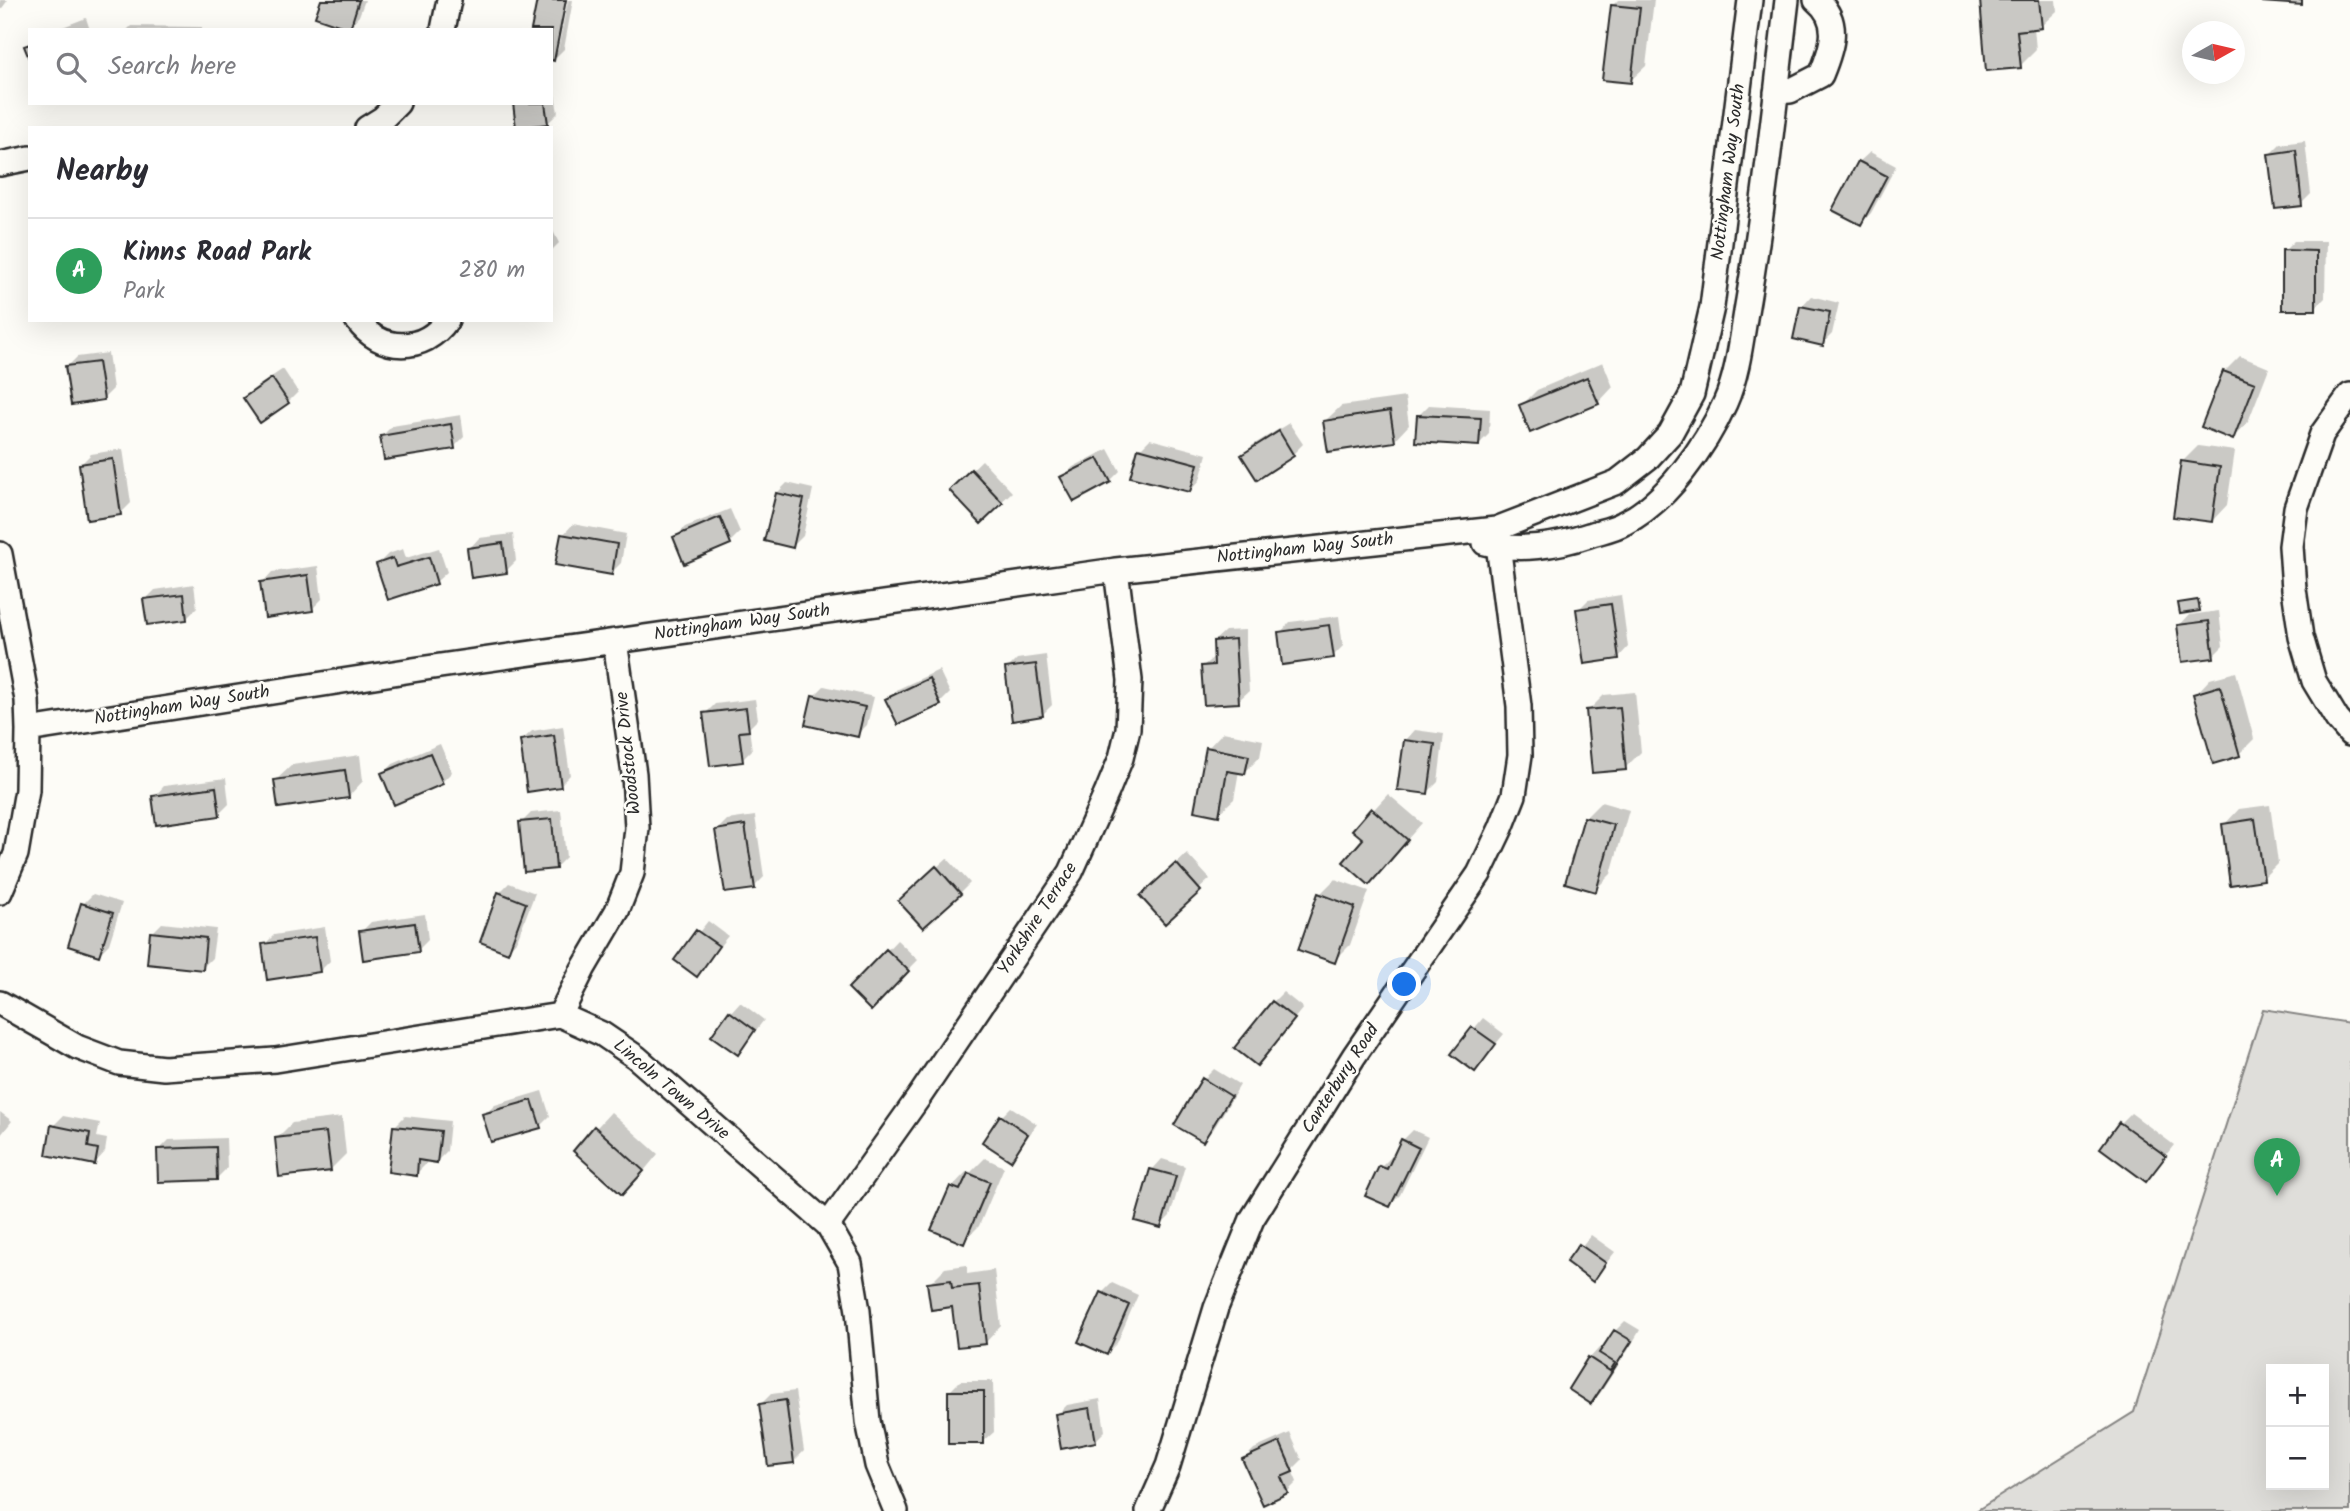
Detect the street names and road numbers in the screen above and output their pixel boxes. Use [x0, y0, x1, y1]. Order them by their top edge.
street label: Nottingham Way South [1704, 82, 1754, 262]
street label: Nottingham Way South [1215, 525, 1395, 573]
street label: Nottingham Way South [652, 596, 832, 650]
street label: Nottingham Way South [92, 678, 272, 734]
street label: Woodstock Drive [608, 690, 650, 816]
street label: Yorkshire Terrace [990, 857, 1086, 981]
street label: Canterbury Road [1295, 1018, 1388, 1140]
street label: Lincoln Town Drive [606, 1032, 736, 1148]

